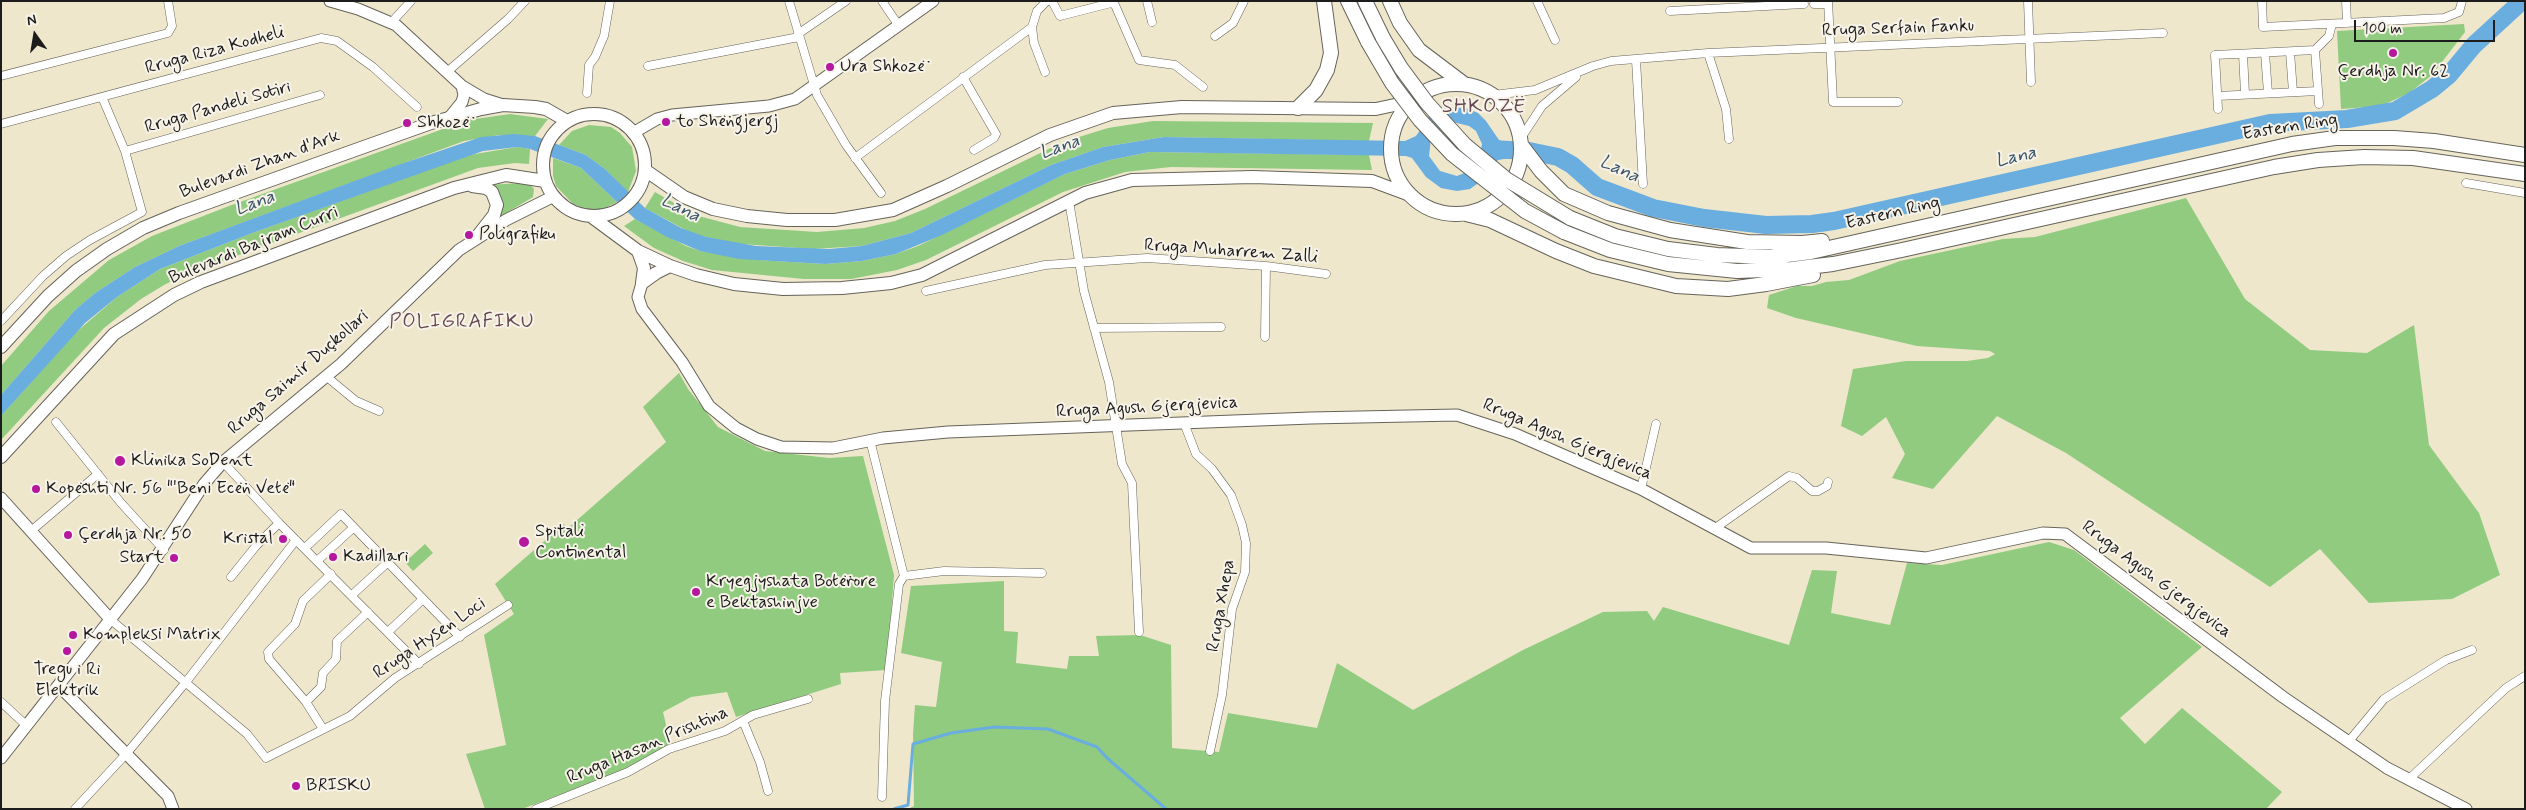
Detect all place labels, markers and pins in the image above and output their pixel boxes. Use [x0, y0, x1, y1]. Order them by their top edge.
marker: Çerdhja Nr. 62 [2387, 47, 2399, 59]
place label: Ura Shkozë [840, 56, 924, 78]
marker: Ura Shkozë [824, 61, 836, 73]
place label: Çerdhja Nr. 62 [2337, 61, 2449, 83]
place label: to Shëngjergj [676, 111, 778, 133]
place label: Shkozë [417, 112, 469, 134]
marker: to Shëngjergj [660, 116, 672, 128]
marker: Shkozë [401, 117, 413, 129]
place label: Poligrafiku [479, 224, 555, 246]
marker: Poligrafiku [463, 229, 475, 241]
place label: Klinika SoDent [131, 450, 253, 472]
marker: Klinika SoDent [113, 454, 127, 468]
place label: Kopështi Nr. 56 "'Beni Ecën Vetë" [46, 478, 295, 500]
marker: Kopështi Nr. 56 "'Beni Ecën Vetë" [30, 483, 42, 495]
place label: Spitali Continental [535, 521, 626, 564]
place label: Çerdhja Nr. 50 [78, 524, 192, 546]
place label: Kristal [223, 528, 273, 550]
marker: Çerdhja Nr. 50 [62, 529, 74, 541]
marker: Kristal [277, 533, 289, 545]
marker: Spitali Continental [517, 535, 531, 549]
place label: Kadillari [343, 546, 409, 568]
place label: Start [119, 547, 164, 569]
marker: Kadillari [327, 551, 339, 563]
marker: Start [168, 552, 180, 564]
place label: Kryegjyshata Botërore e Bektashinjve [706, 571, 876, 614]
marker: Kryegjyshata Botërore e Bektashinjve [690, 586, 702, 598]
place label: Kompleksi Matrix [83, 624, 221, 646]
marker: Kompleksi Matrix [67, 629, 79, 641]
marker: Tregu i Ri Elektrik [61, 645, 73, 657]
place label: Tregu i Ri Elektrik [33, 659, 101, 702]
place label: BRISKU [306, 775, 371, 797]
marker: BRISKU [290, 780, 302, 792]

